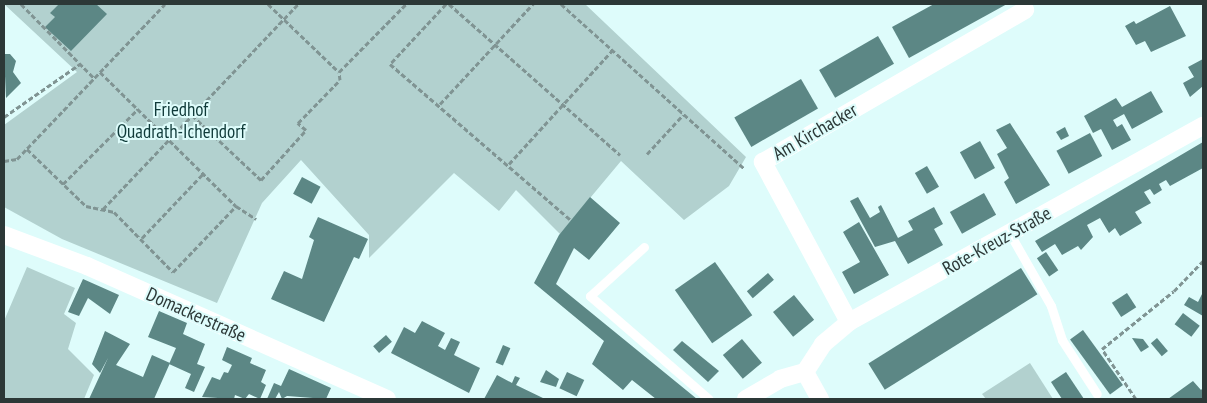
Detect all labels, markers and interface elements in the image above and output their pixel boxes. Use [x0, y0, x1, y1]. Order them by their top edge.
park label: Friedhof Quadrath-Ichendorf [117, 99, 245, 143]
street label: Am Kirchacker [769, 99, 861, 165]
street label: Rote-Kreuz-Straße [939, 202, 1055, 280]
street label: Domackerstraße [143, 283, 249, 347]

